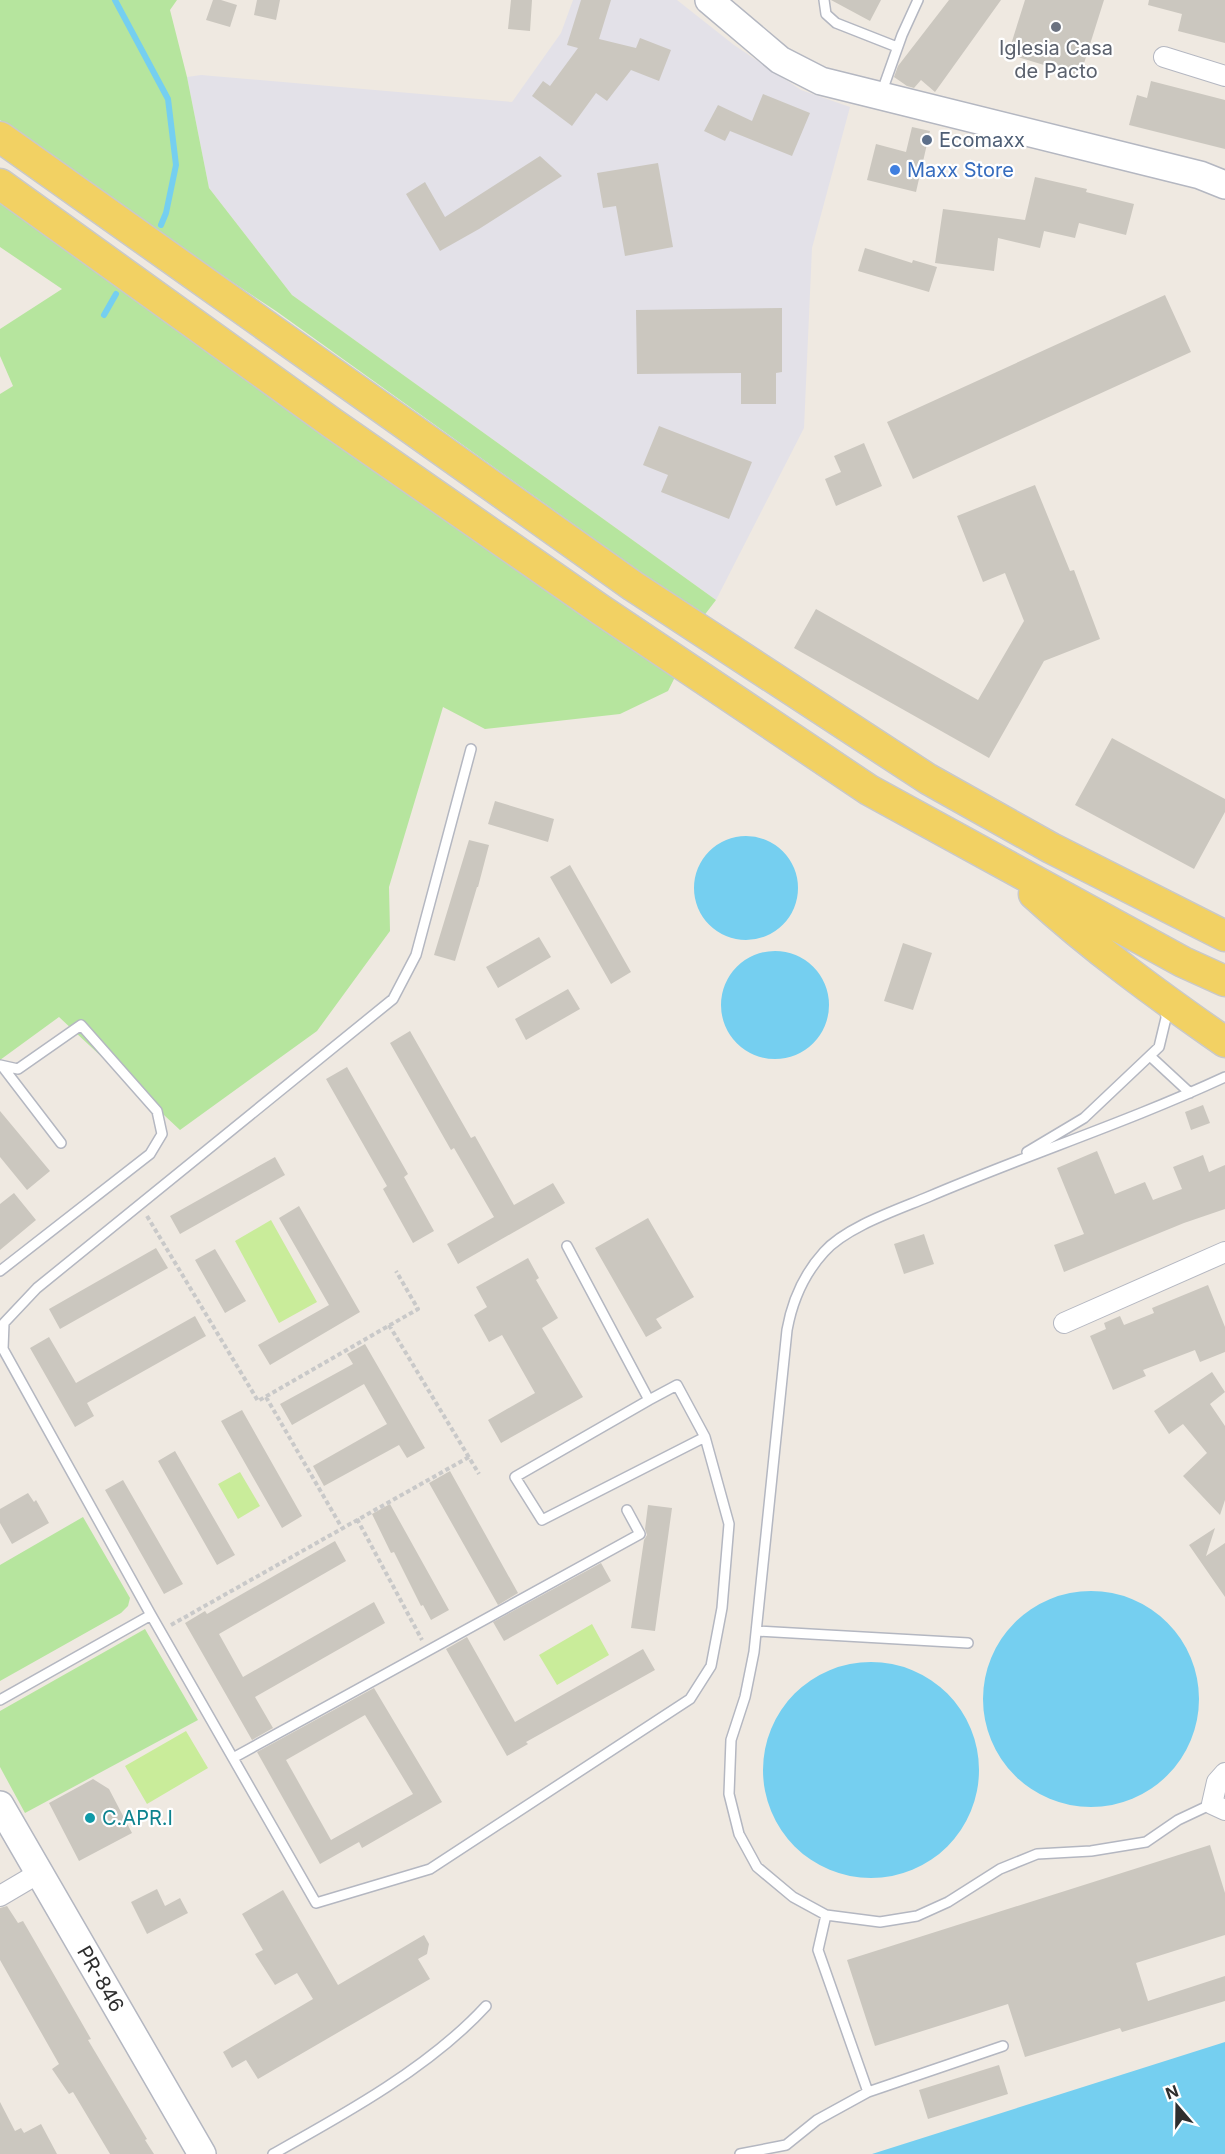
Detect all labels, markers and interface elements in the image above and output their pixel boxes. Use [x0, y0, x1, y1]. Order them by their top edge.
marker: Iglesia Casa de Pacto [1049, 20, 1063, 34]
place label: Iglesia Casa de Pacto [999, 36, 1113, 83]
place label: Ecomaxx [939, 128, 1025, 152]
marker: Ecomaxx [920, 133, 934, 147]
place label: Maxx Store [907, 158, 1014, 182]
marker: Maxx Store [888, 163, 902, 177]
place label: C.APR.I [102, 1806, 173, 1830]
marker: C.APR.I [83, 1811, 97, 1825]
street label: PR-846 [72, 1942, 129, 2016]
north arrow [1147, 2076, 1207, 2136]
text: N [1163, 2080, 1181, 2103]

